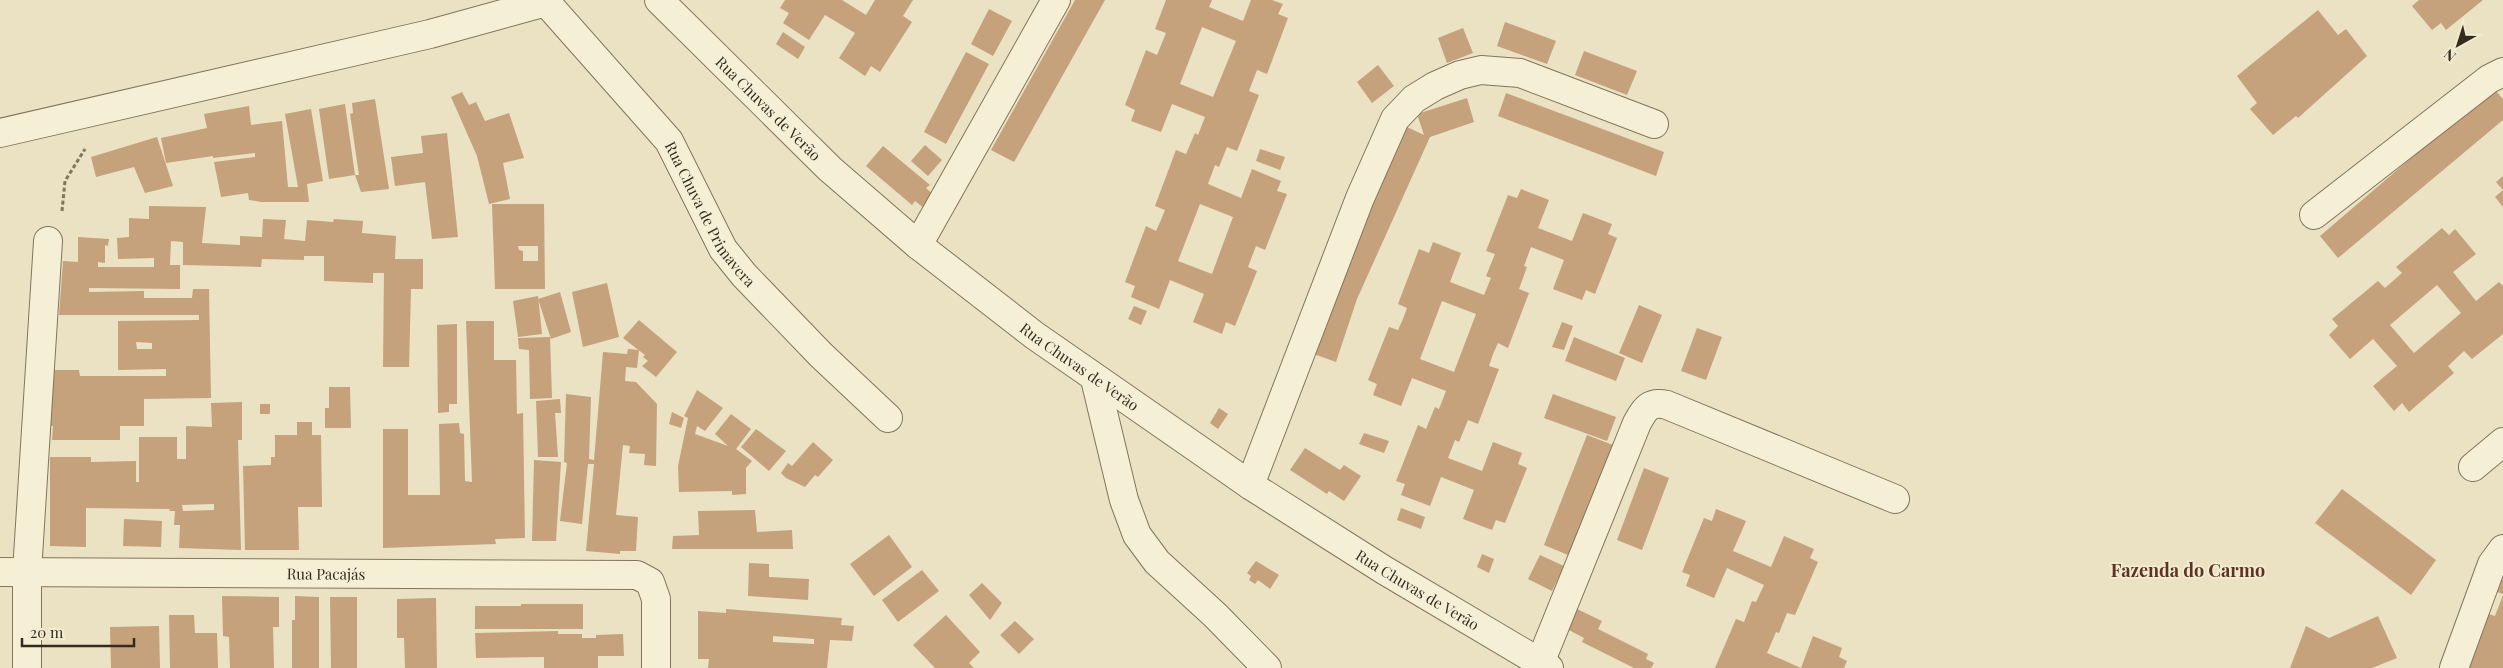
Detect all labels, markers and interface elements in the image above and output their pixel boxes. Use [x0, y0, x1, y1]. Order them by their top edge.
north arrow [2433, 20, 2483, 70]
text: N [2440, 45, 2459, 66]
street label: Rua Chuvas de Verão [711, 52, 826, 165]
street label: Rua Chuva de Primavera [661, 138, 760, 291]
street label: Rua Chuvas de Verão [1016, 318, 1143, 415]
street label: Rua Chuvas de Verão [1352, 545, 1483, 634]
district label: Fazenda do Carmo [2111, 558, 2265, 582]
street label: Rua Pacajás [287, 563, 365, 584]
scale bar [22, 616, 135, 648]
text: 20 m [30, 622, 64, 642]

